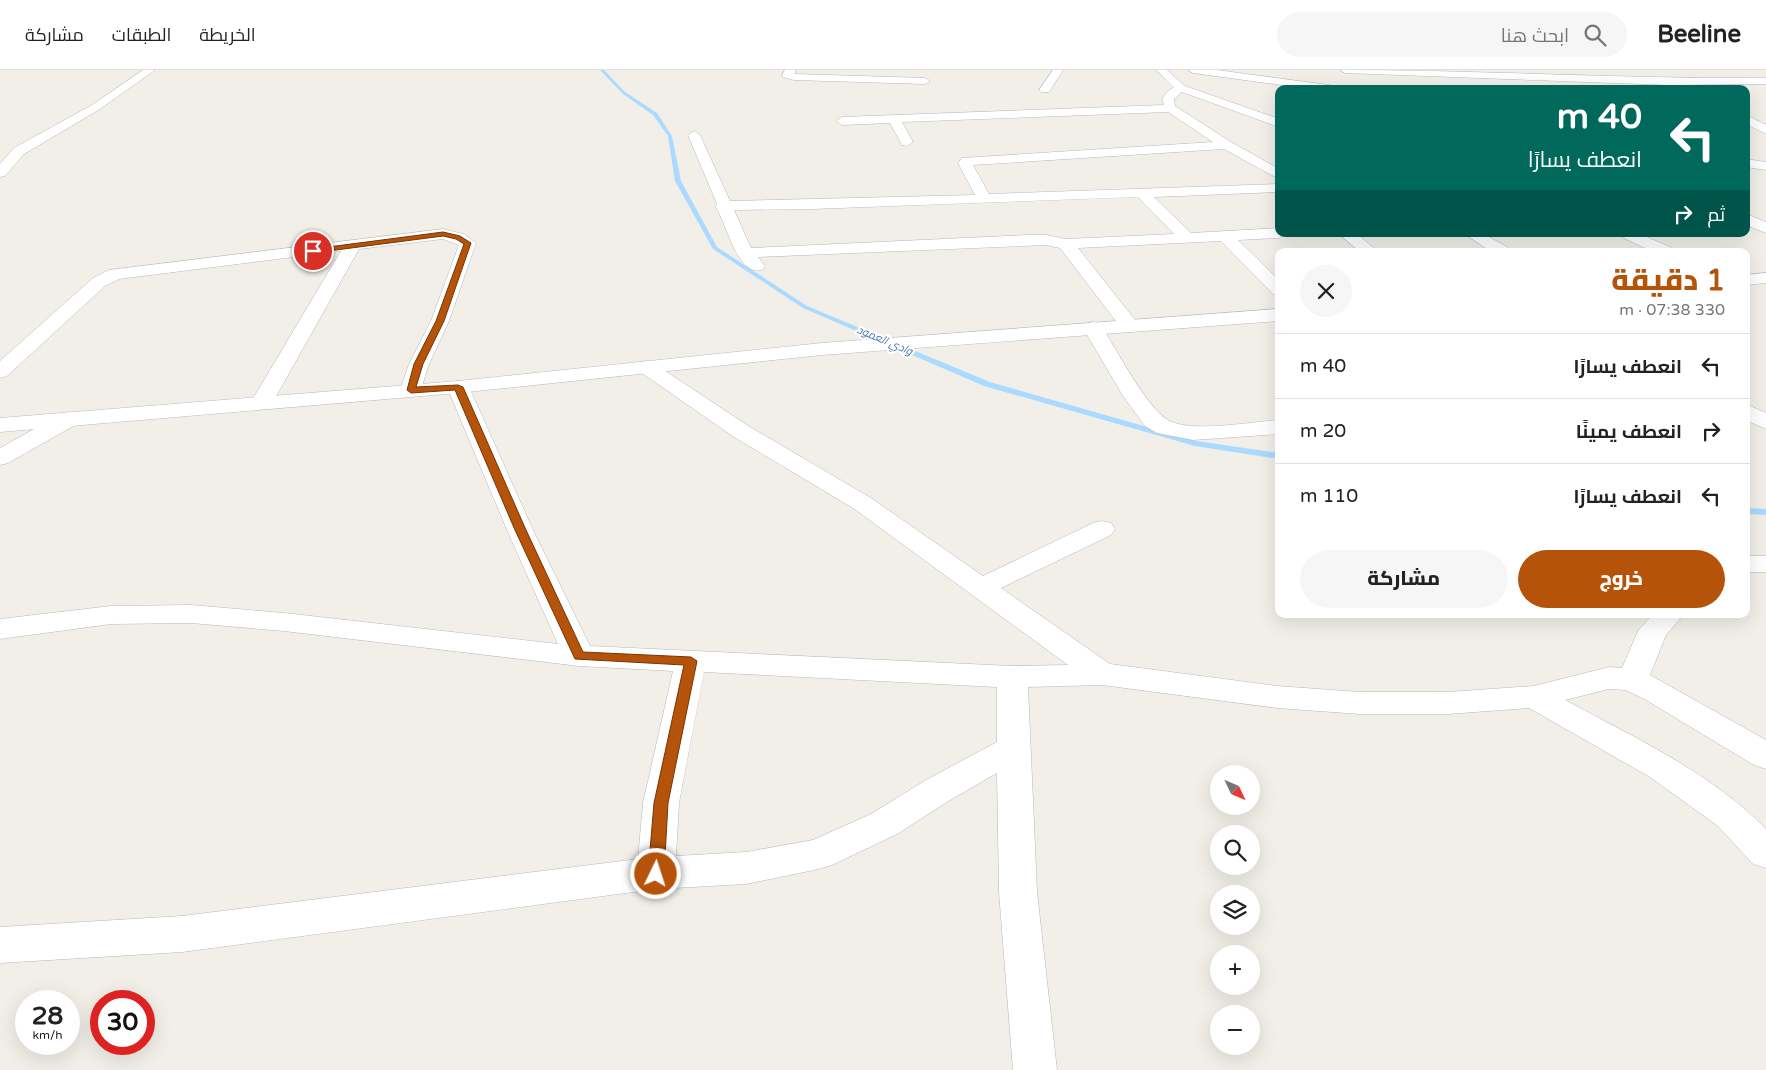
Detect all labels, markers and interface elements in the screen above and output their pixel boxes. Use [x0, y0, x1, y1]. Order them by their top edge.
search box [1277, 12, 1627, 57]
text: Beeline [1657, 20, 1741, 49]
icon: search [1581, 21, 1609, 49]
text: مشاركة [25, 24, 84, 46]
text: الطبقات [112, 24, 171, 46]
text: الخريطة [199, 24, 256, 46]
text: ابحث هنا [1501, 25, 1569, 47]
text: 40 m [1557, 96, 1642, 138]
icon: left [1660, 105, 1725, 170]
text: انعطف يسارًا [1528, 147, 1642, 173]
icon: right [1669, 200, 1697, 228]
text: ثم [1707, 204, 1725, 226]
pin [292, 230, 334, 272]
icon: arrive [299, 237, 327, 265]
text: 1 دقيقة [1611, 262, 1725, 299]
button: close [1300, 265, 1352, 317]
text: 330 m · 07:38 [1619, 300, 1725, 320]
water label: وادي العمود [854, 323, 915, 360]
icon: left [1697, 352, 1725, 380]
text: 40 m [1300, 355, 1346, 377]
text: انعطف يسارًا [1573, 356, 1682, 378]
icon: right [1697, 417, 1725, 445]
text: 20 m [1300, 420, 1346, 442]
text: انعطف يمينًا [1576, 421, 1682, 443]
icon: left [1697, 482, 1725, 510]
text: 110 m [1300, 485, 1358, 507]
text: انعطف يسارًا [1573, 486, 1682, 508]
button: مشاركة [1300, 550, 1508, 608]
button: خروج [1518, 550, 1725, 608]
north arrow [1210, 765, 1260, 815]
map controls [1210, 765, 1260, 1055]
button: search [1210, 825, 1260, 875]
position arrow [629, 847, 681, 899]
button: layers [1210, 885, 1260, 935]
button: + [1210, 945, 1260, 995]
speed limit sign: 30 [90, 990, 155, 1055]
text: 28 [32, 1001, 63, 1031]
button: − [1210, 1005, 1260, 1055]
text: km/h [32, 1028, 63, 1042]

